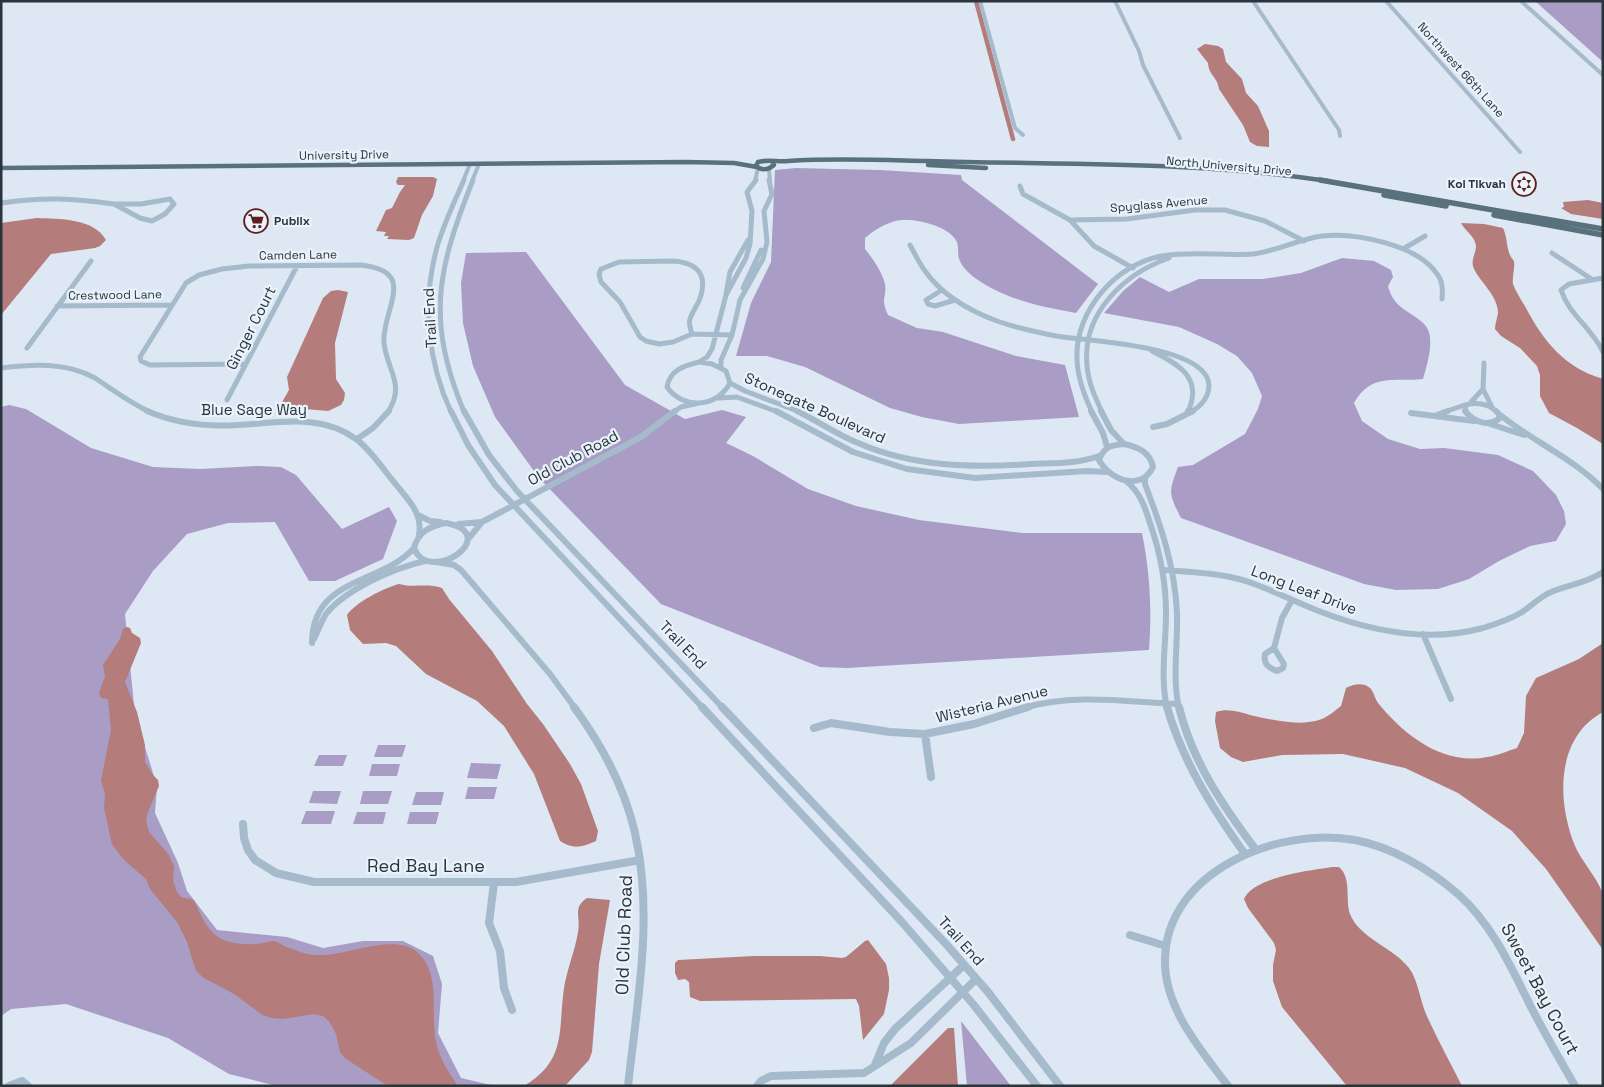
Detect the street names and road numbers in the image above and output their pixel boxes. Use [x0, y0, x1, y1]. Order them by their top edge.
street label: Northwest 66th Lane [1414, 19, 1508, 121]
street label: University Drive [299, 146, 389, 164]
street label: North University Drive [1166, 153, 1292, 179]
street label: Spyglass Avenue [1110, 192, 1208, 216]
street label: Camden Lane [259, 246, 337, 264]
street label: Ginger Court [221, 283, 280, 373]
street label: Crestwood Lane [68, 286, 162, 304]
street label: Trail End [418, 287, 441, 349]
street label: Stonegate Boulevard [742, 368, 889, 447]
street label: Blue Sage Way [201, 400, 307, 419]
street label: Old Club Road [524, 426, 621, 489]
street label: Long Leaf Drive [1249, 561, 1360, 618]
street label: Trail End [656, 616, 711, 673]
street label: Wisteria Avenue [934, 680, 1050, 727]
street label: Red Bay Lane [367, 854, 485, 877]
street label: Old Club Road [610, 875, 637, 995]
street label: Trail End [934, 912, 989, 969]
street label: Sweet Bay Court [1496, 919, 1585, 1058]

